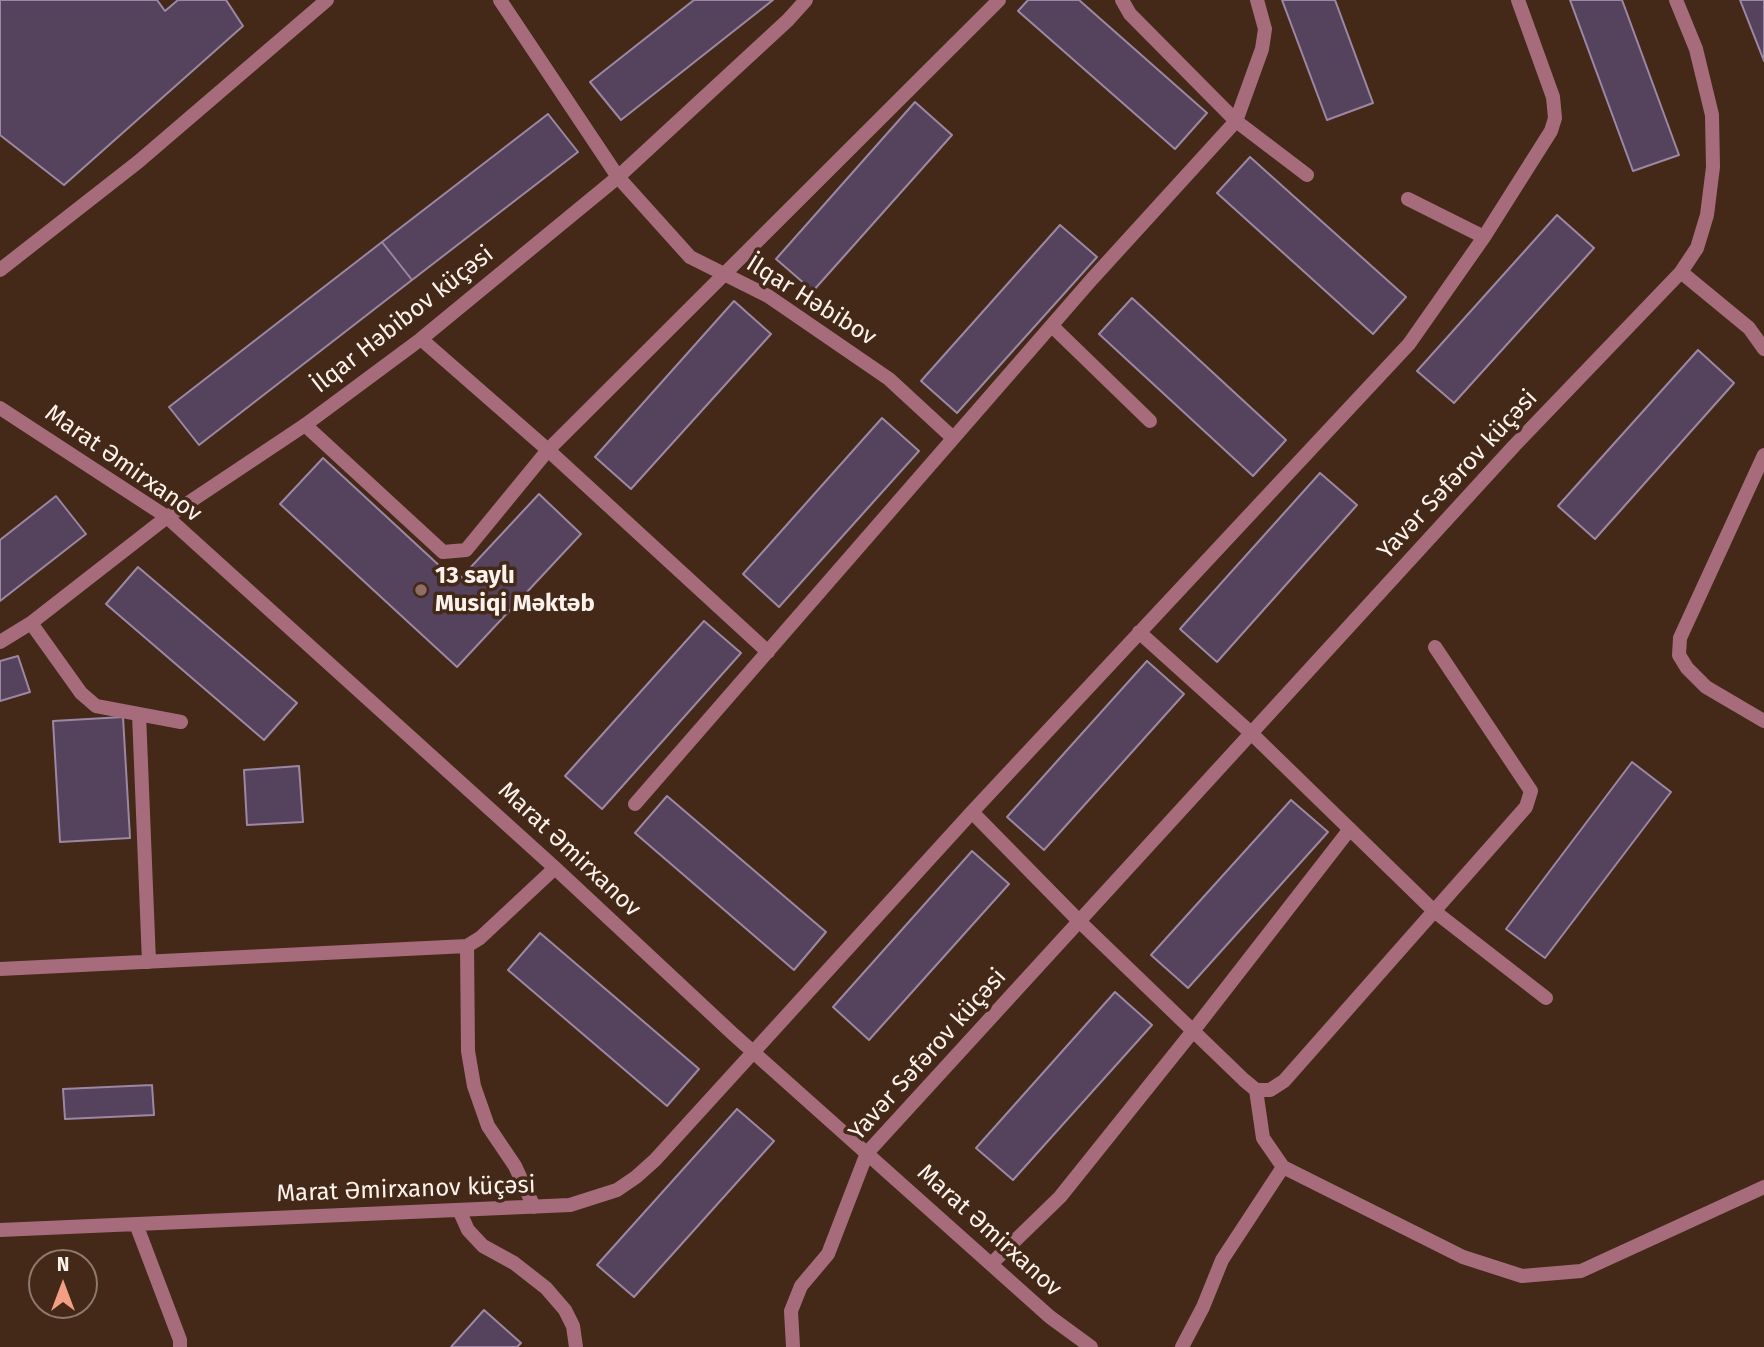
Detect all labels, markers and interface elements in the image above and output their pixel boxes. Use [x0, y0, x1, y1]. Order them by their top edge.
street label: İlqar Həbibov küçəsi [307, 240, 499, 400]
street label: İlqar Həbibov [741, 250, 881, 352]
street label: Yavər Səfərov küçəsi [1372, 384, 1544, 566]
street label: Marat Əmirxanov [39, 399, 207, 529]
place label: 13 saylı Musiqi Məktəb [435, 562, 595, 618]
marker: 13 saylı Musiqi Məktəb [413, 582, 429, 598]
street label: Marat Əmirxanov [492, 777, 646, 923]
street label: Yavər Səfərov küçəsi [843, 963, 1013, 1147]
street label: Marat Əmirxanov [911, 1159, 1067, 1303]
street label: Marat Əmirxanov küçəsi [276, 1171, 536, 1209]
north arrow [28, 1249, 98, 1319]
text: N [57, 1253, 69, 1276]

